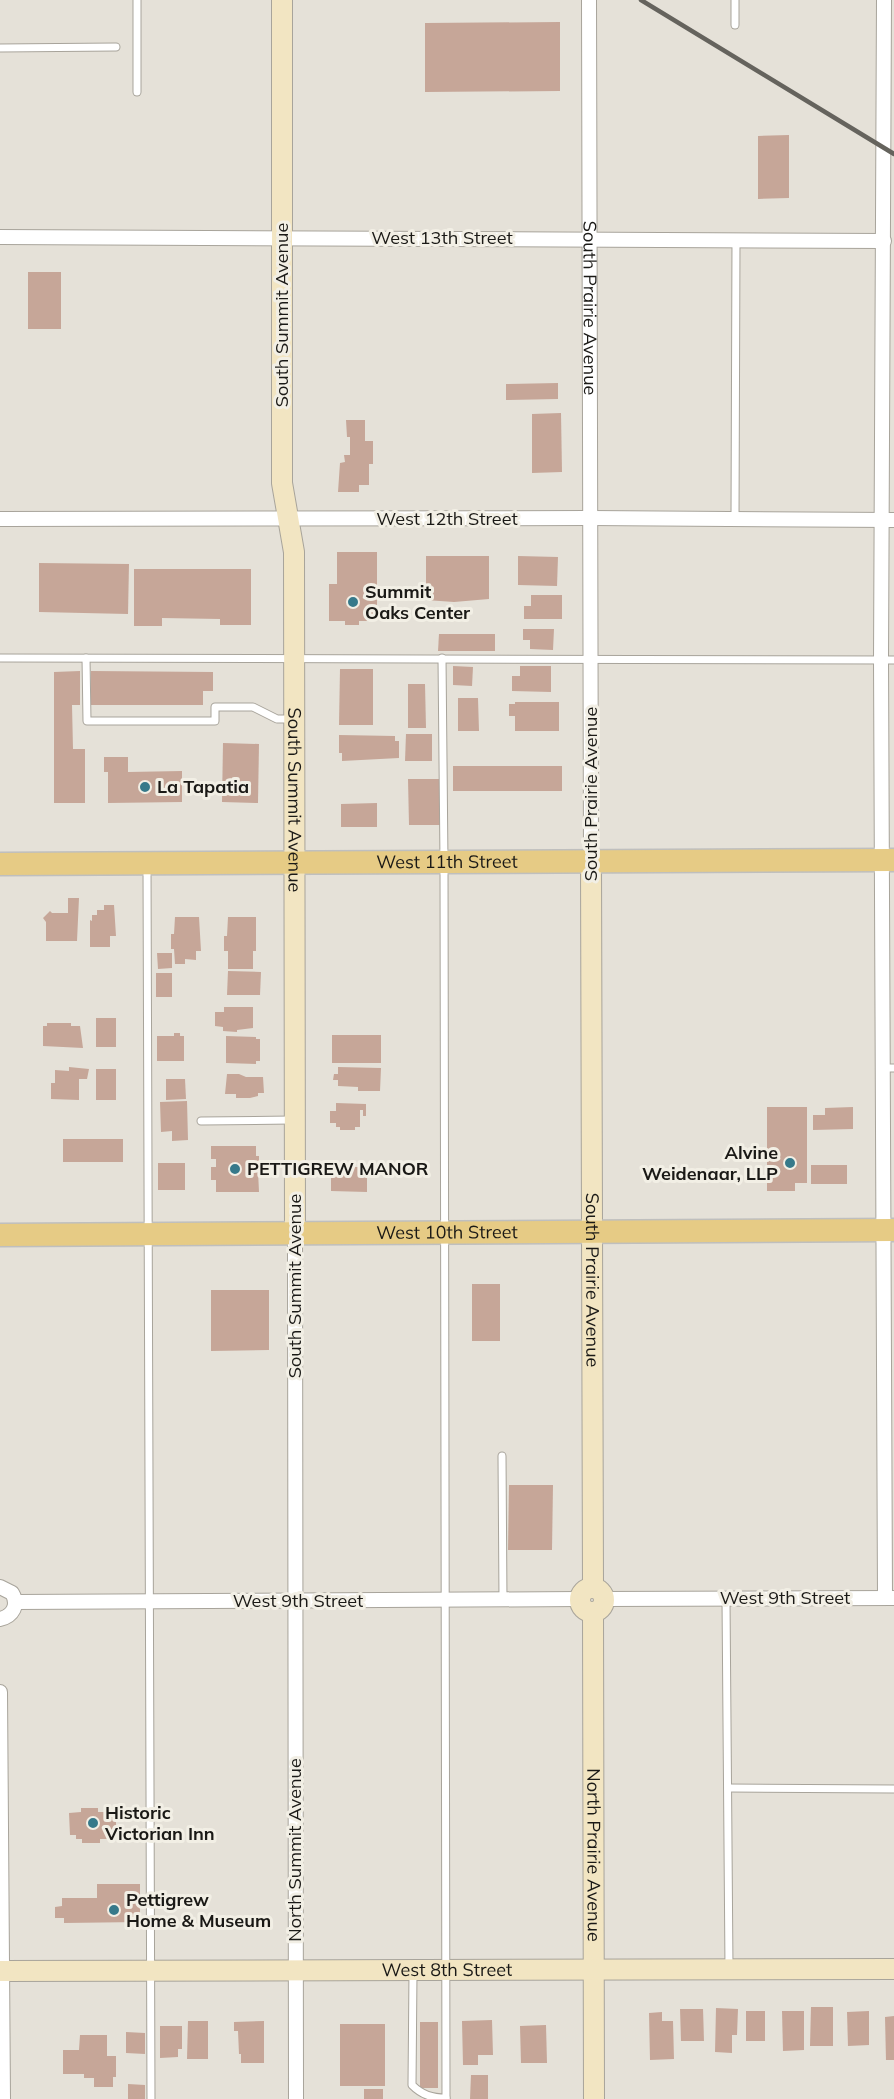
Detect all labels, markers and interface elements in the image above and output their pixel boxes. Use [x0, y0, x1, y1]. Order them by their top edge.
street label: South Prairie Avenue [579, 221, 602, 395]
street label: South Summit Avenue [270, 223, 293, 407]
street label: West 13th Street [371, 226, 513, 249]
street label: West 12th Street [376, 507, 518, 530]
place label: Summit Oaks Center [365, 580, 471, 624]
marker: Summit Oaks Center [346, 595, 360, 609]
street label: South Prairie Avenue [579, 707, 602, 881]
street label: South Summit Avenue [283, 708, 306, 892]
place label: La Tapatia [157, 775, 249, 798]
marker: La Tapatia [138, 780, 152, 794]
street label: West 11th Street [376, 850, 518, 873]
place label: Alvine Weidenaar, LLP [642, 1141, 778, 1185]
marker: Alvine Weidenaar, LLP [783, 1156, 797, 1170]
place label: PETTIGREW MANOR [247, 1157, 429, 1180]
marker: PETTIGREW MANOR [228, 1162, 242, 1176]
street label: South Prairie Avenue [581, 1193, 604, 1367]
street label: South Summit Avenue [283, 1194, 306, 1378]
street label: West 10th Street [376, 1220, 518, 1244]
street label: West 9th Street [720, 1586, 850, 1609]
street label: West 9th Street [233, 1589, 363, 1612]
street label: North Summit Avenue [283, 1758, 306, 1942]
street label: North Prairie Avenue [582, 1768, 606, 1942]
place label: Historic Victorian Inn [104, 1801, 215, 1845]
marker: Historic Victorian Inn [86, 1816, 100, 1830]
place label: Pettigrew Home & Museum [126, 1888, 271, 1932]
marker: Pettigrew Home & Museum [107, 1903, 121, 1917]
street label: West 8th Street [382, 1958, 512, 1981]

